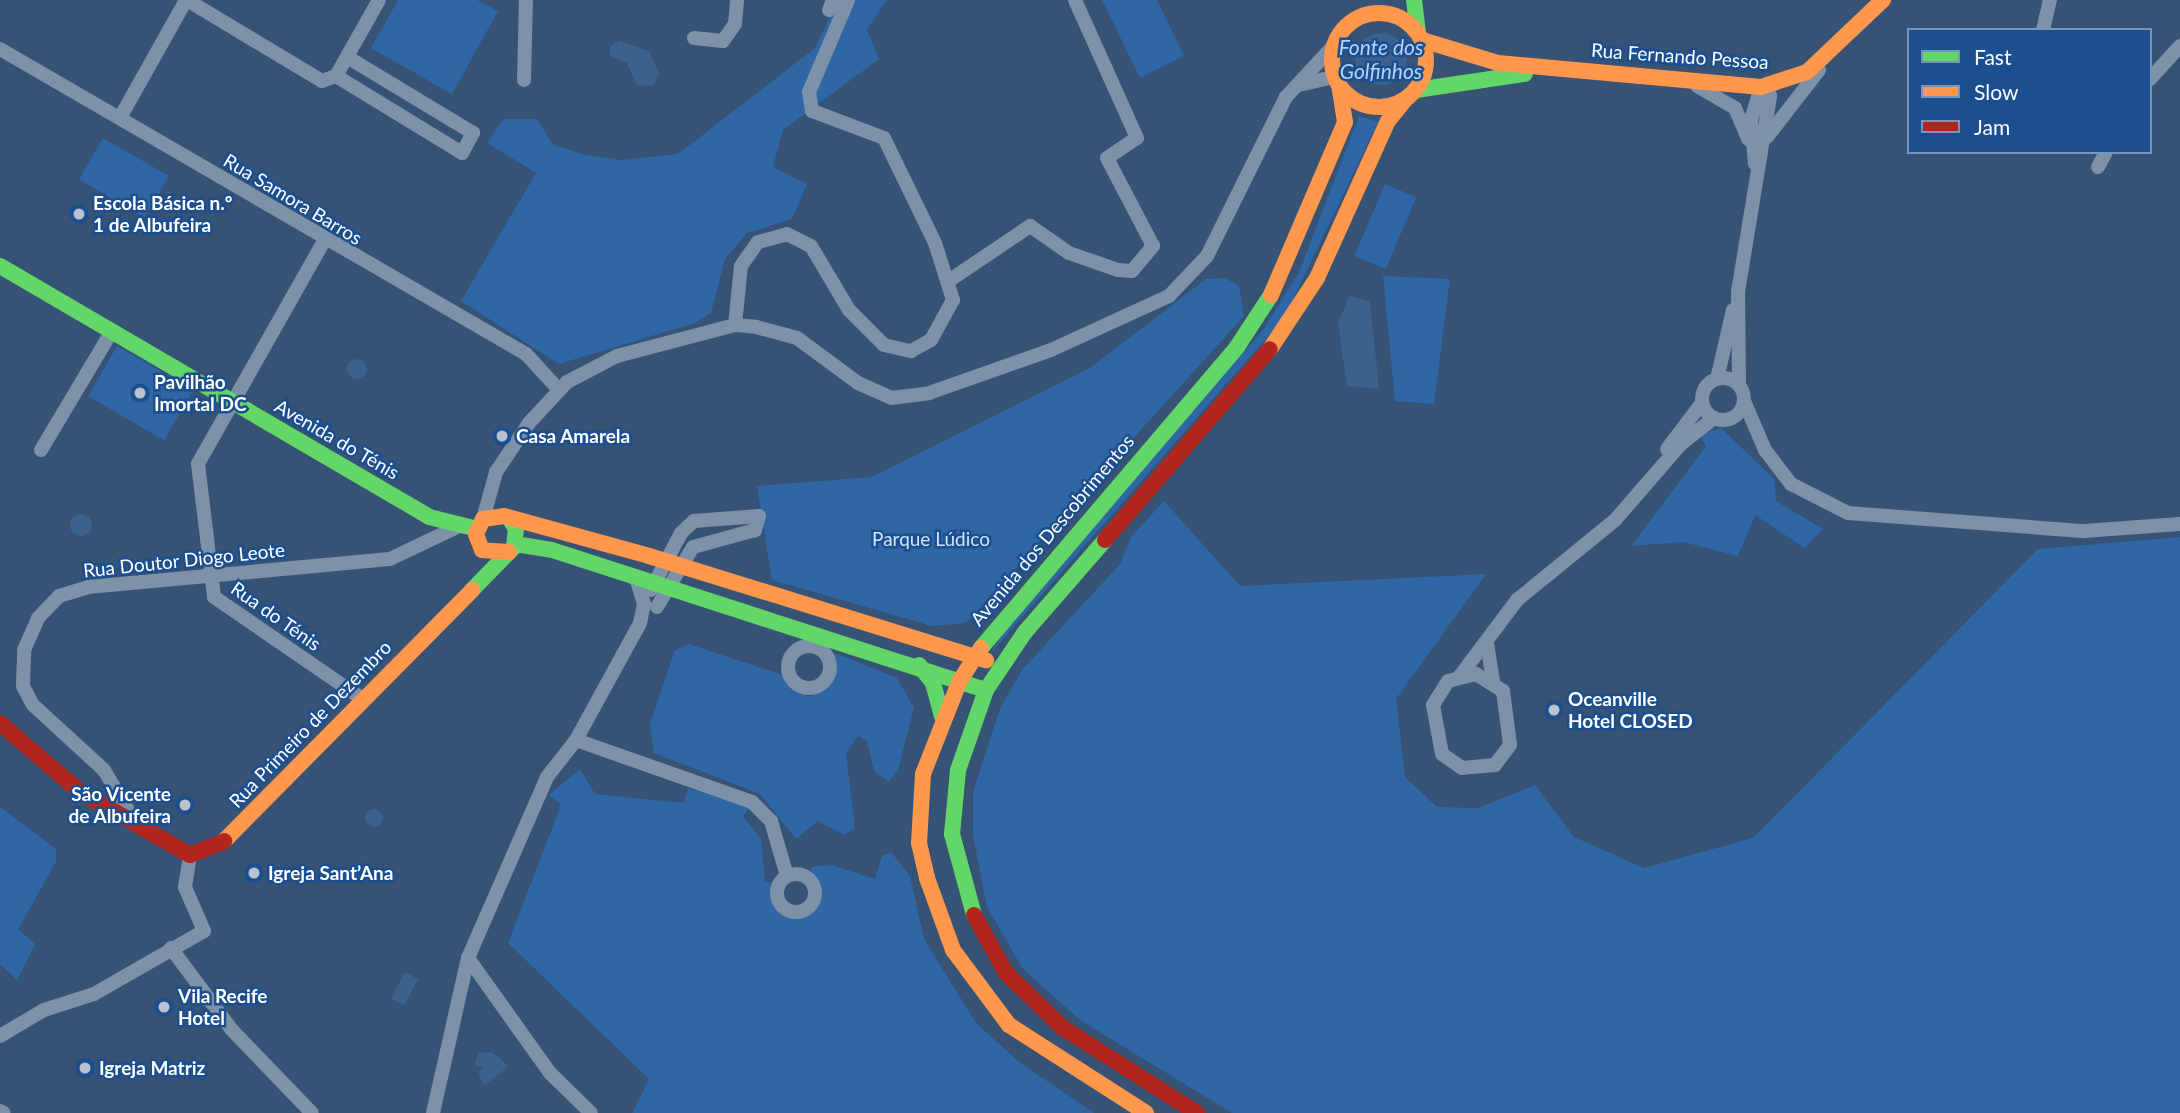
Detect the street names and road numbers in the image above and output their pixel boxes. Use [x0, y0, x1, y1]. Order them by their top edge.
street label: Rua Fernando Pessoa [1591, 38, 1769, 74]
street label: Rua Samora Barros [220, 149, 366, 249]
street label: Avenida do Ténis [271, 394, 403, 484]
street label: Avenida dos Descobrimentos [965, 430, 1139, 630]
street label: Rua Doutor Diogo Leote [82, 538, 286, 582]
street label: Rua do Ténis [226, 577, 326, 655]
street label: Rua Primeiro de Dezembro [224, 636, 396, 812]

